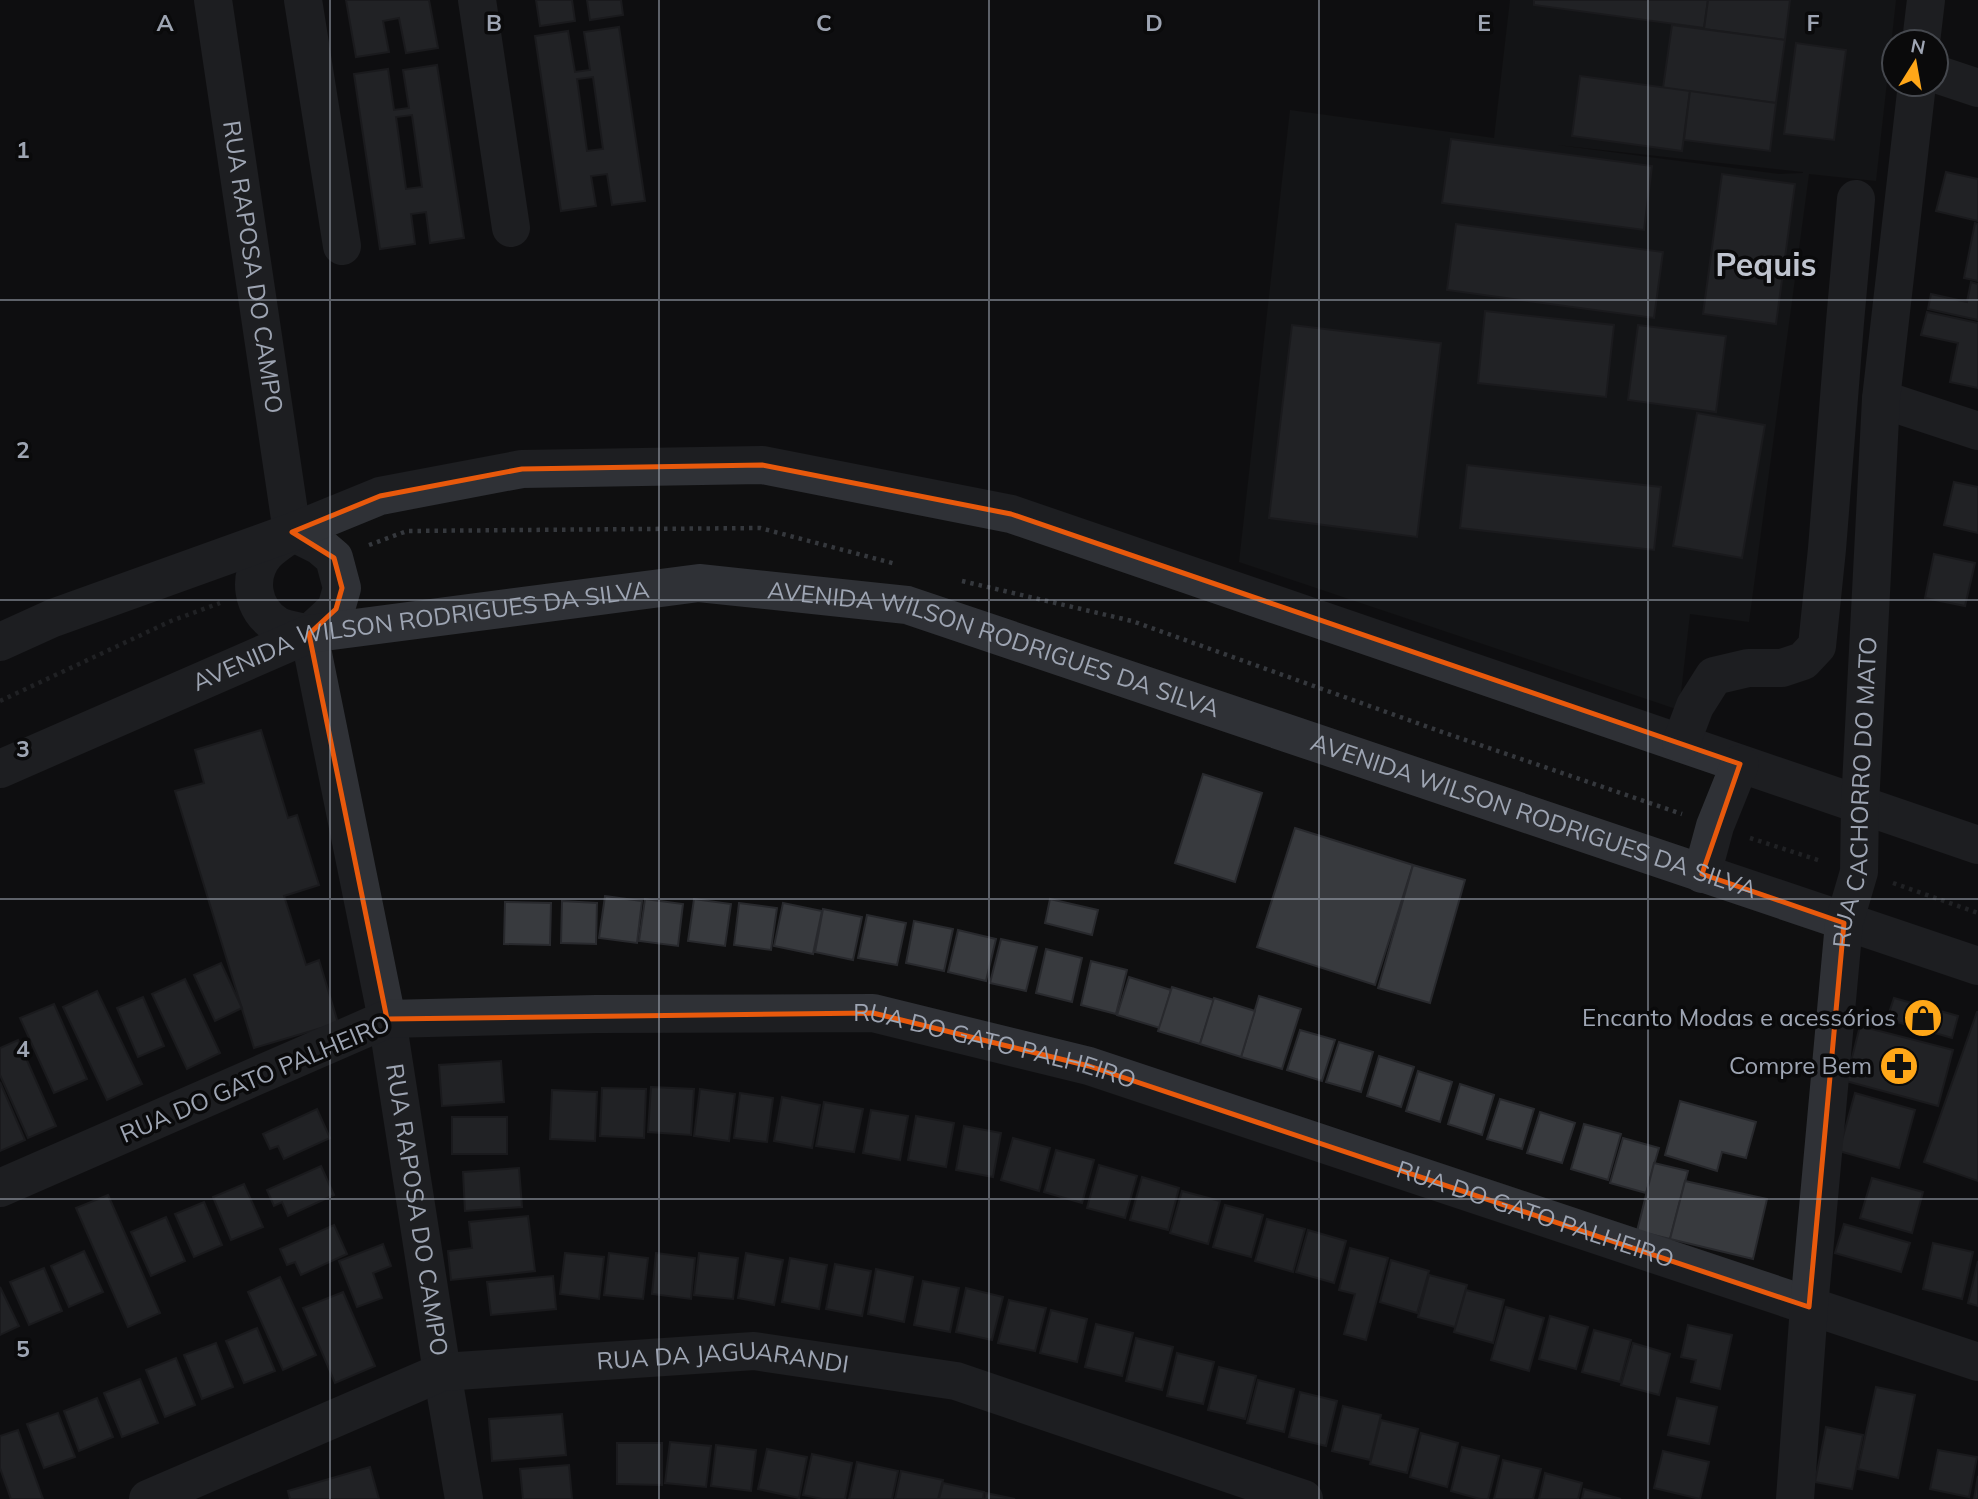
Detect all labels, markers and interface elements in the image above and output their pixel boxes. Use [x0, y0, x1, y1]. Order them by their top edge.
text: A [156, 8, 174, 37]
text: B [486, 8, 502, 37]
text: C [816, 8, 832, 37]
text: D [1145, 8, 1163, 37]
text: E [1477, 8, 1491, 37]
text: F [1806, 8, 1820, 37]
north arrow [1880, 28, 1950, 98]
text: N [1909, 33, 1928, 59]
street label: RUA RAPOSA DO CAMPO [217, 118, 290, 415]
text: 1 [16, 135, 30, 164]
district label: Pequis [1715, 244, 1817, 284]
text: 2 [16, 435, 30, 464]
street label: AVENIDA WILSON RODRIGUES DA SILVA [188, 574, 651, 697]
street label: AVENIDA WILSON RODRIGUES DA SILVA [766, 574, 1224, 723]
street label: RUA CACHORRO DO MATO [1826, 636, 1883, 949]
street label: AVENIDA WILSON RODRIGUES DA SILVA [1307, 726, 1761, 904]
text: 3 [16, 734, 30, 763]
street label: RUA DO GATO PALHEIRO [853, 997, 1140, 1095]
shop icon: Encanto Modas e acessórios [1902, 997, 1944, 1039]
place label: Encanto Modas e acessórios [1582, 1002, 1896, 1032]
street label: RUA DO GATO PALHEIRO [115, 1008, 394, 1149]
text: 4 [16, 1034, 30, 1063]
pharmacy icon: Compre Bem [1878, 1045, 1920, 1087]
place label: Compre Bem [1729, 1050, 1872, 1080]
street label: RUA RAPOSA DO CAMPO [380, 1061, 455, 1358]
street label: RUA DO GATO PALHEIRO [1393, 1153, 1678, 1274]
text: 5 [16, 1334, 30, 1363]
street label: RUA DA JAGUARANDI [596, 1335, 851, 1379]

